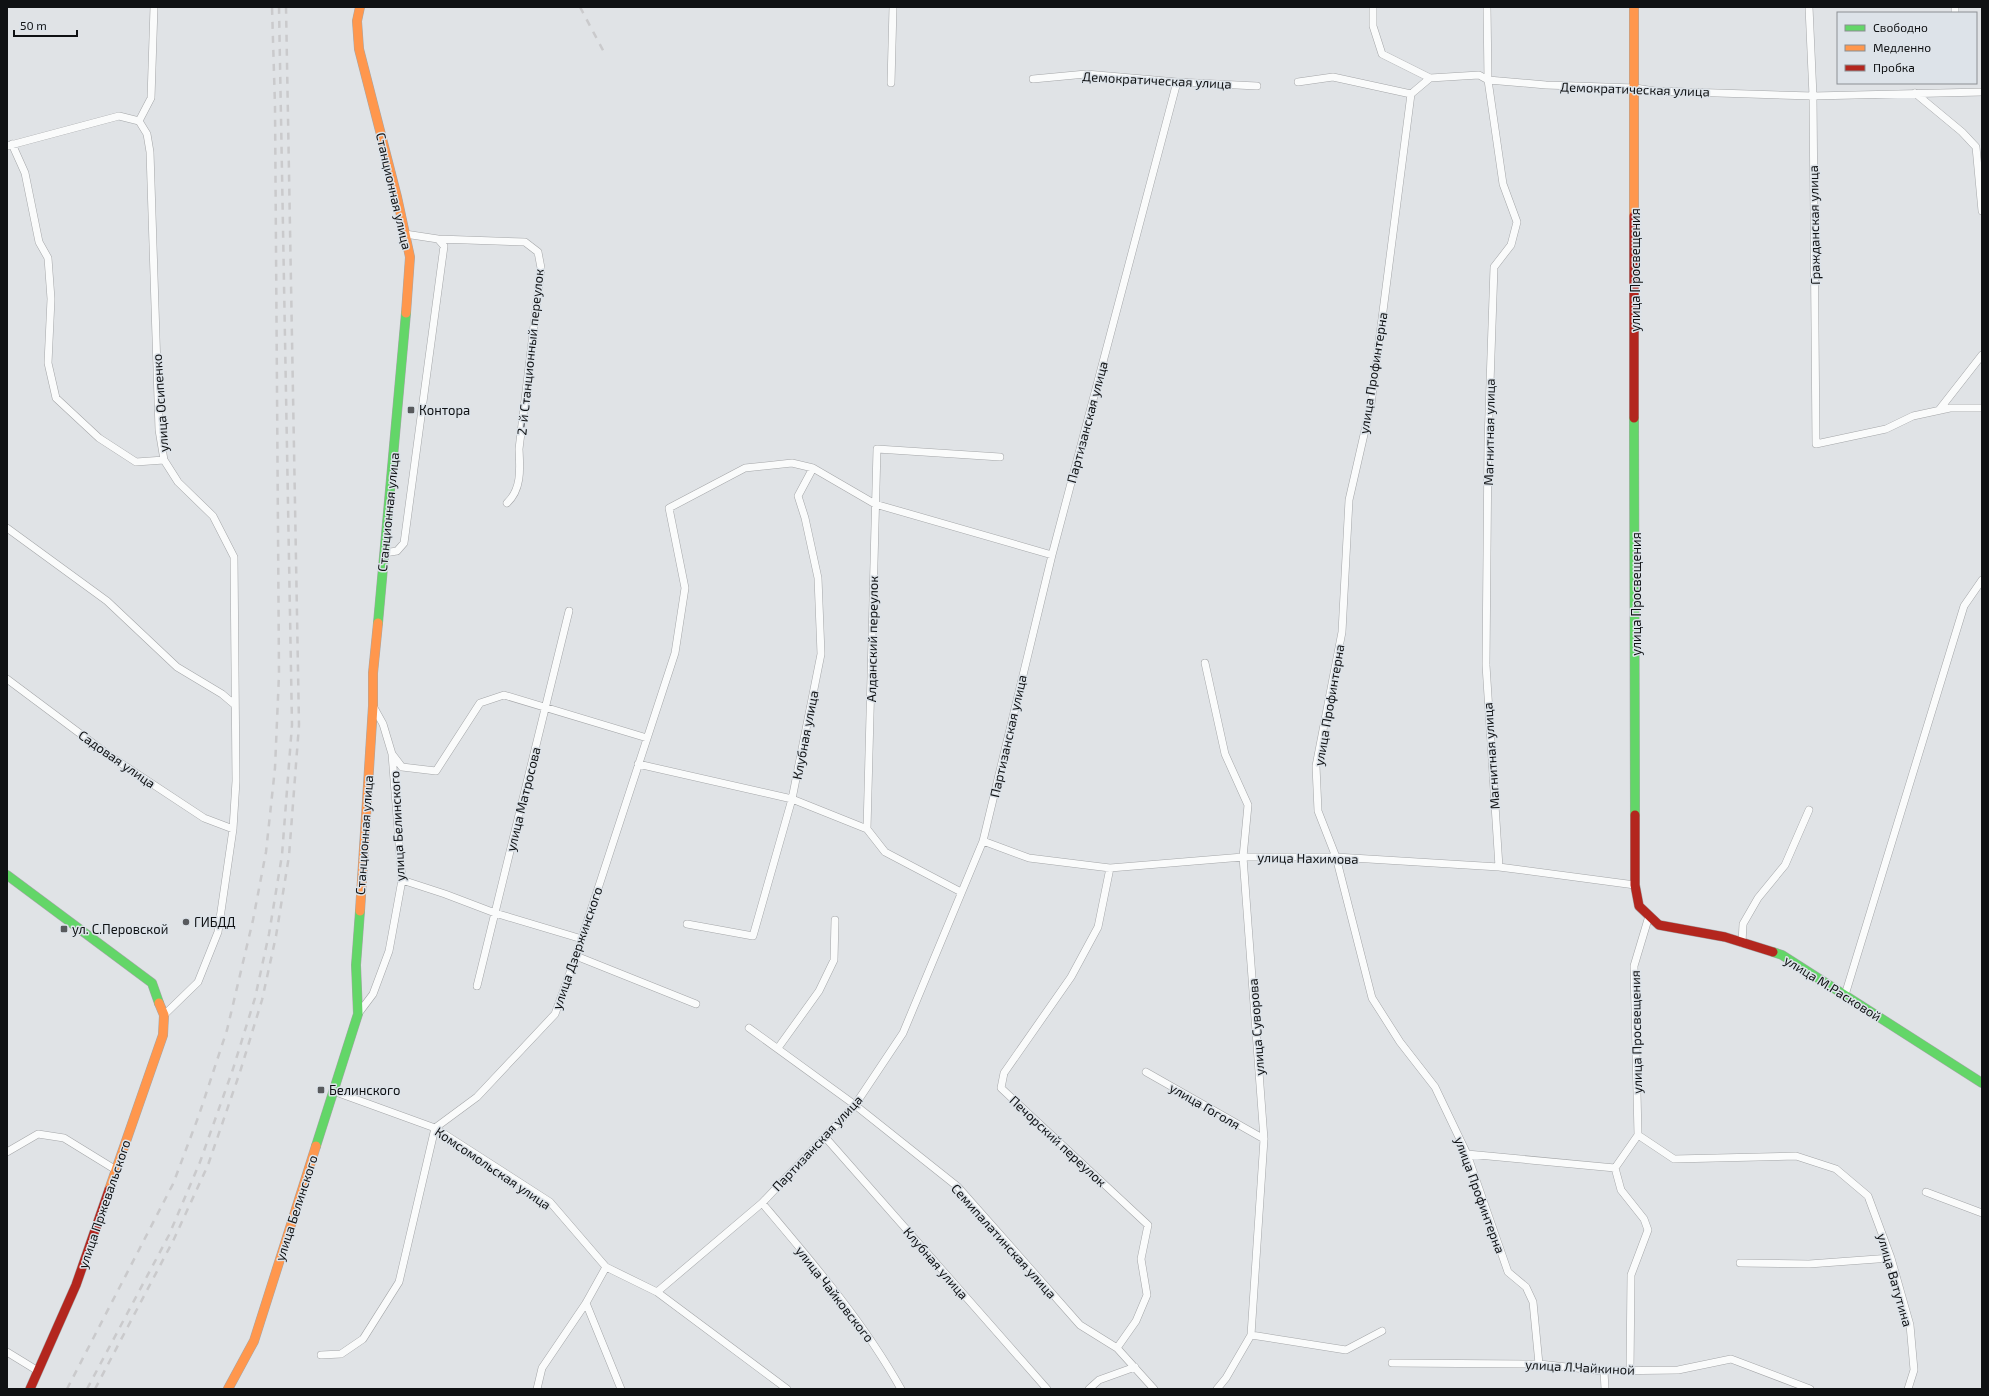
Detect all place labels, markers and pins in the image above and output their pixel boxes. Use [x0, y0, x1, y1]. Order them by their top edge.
place label: Контора [419, 402, 470, 418]
marker: Контора [406, 405, 416, 415]
place label: ГИБДД [194, 914, 236, 930]
marker: ГИБДД [181, 917, 191, 927]
place label: ул. С.Перовской [72, 921, 168, 937]
marker: ул. С.Перовской [59, 924, 69, 934]
place label: Белинского [329, 1082, 400, 1098]
marker: Белинского [316, 1085, 326, 1095]

